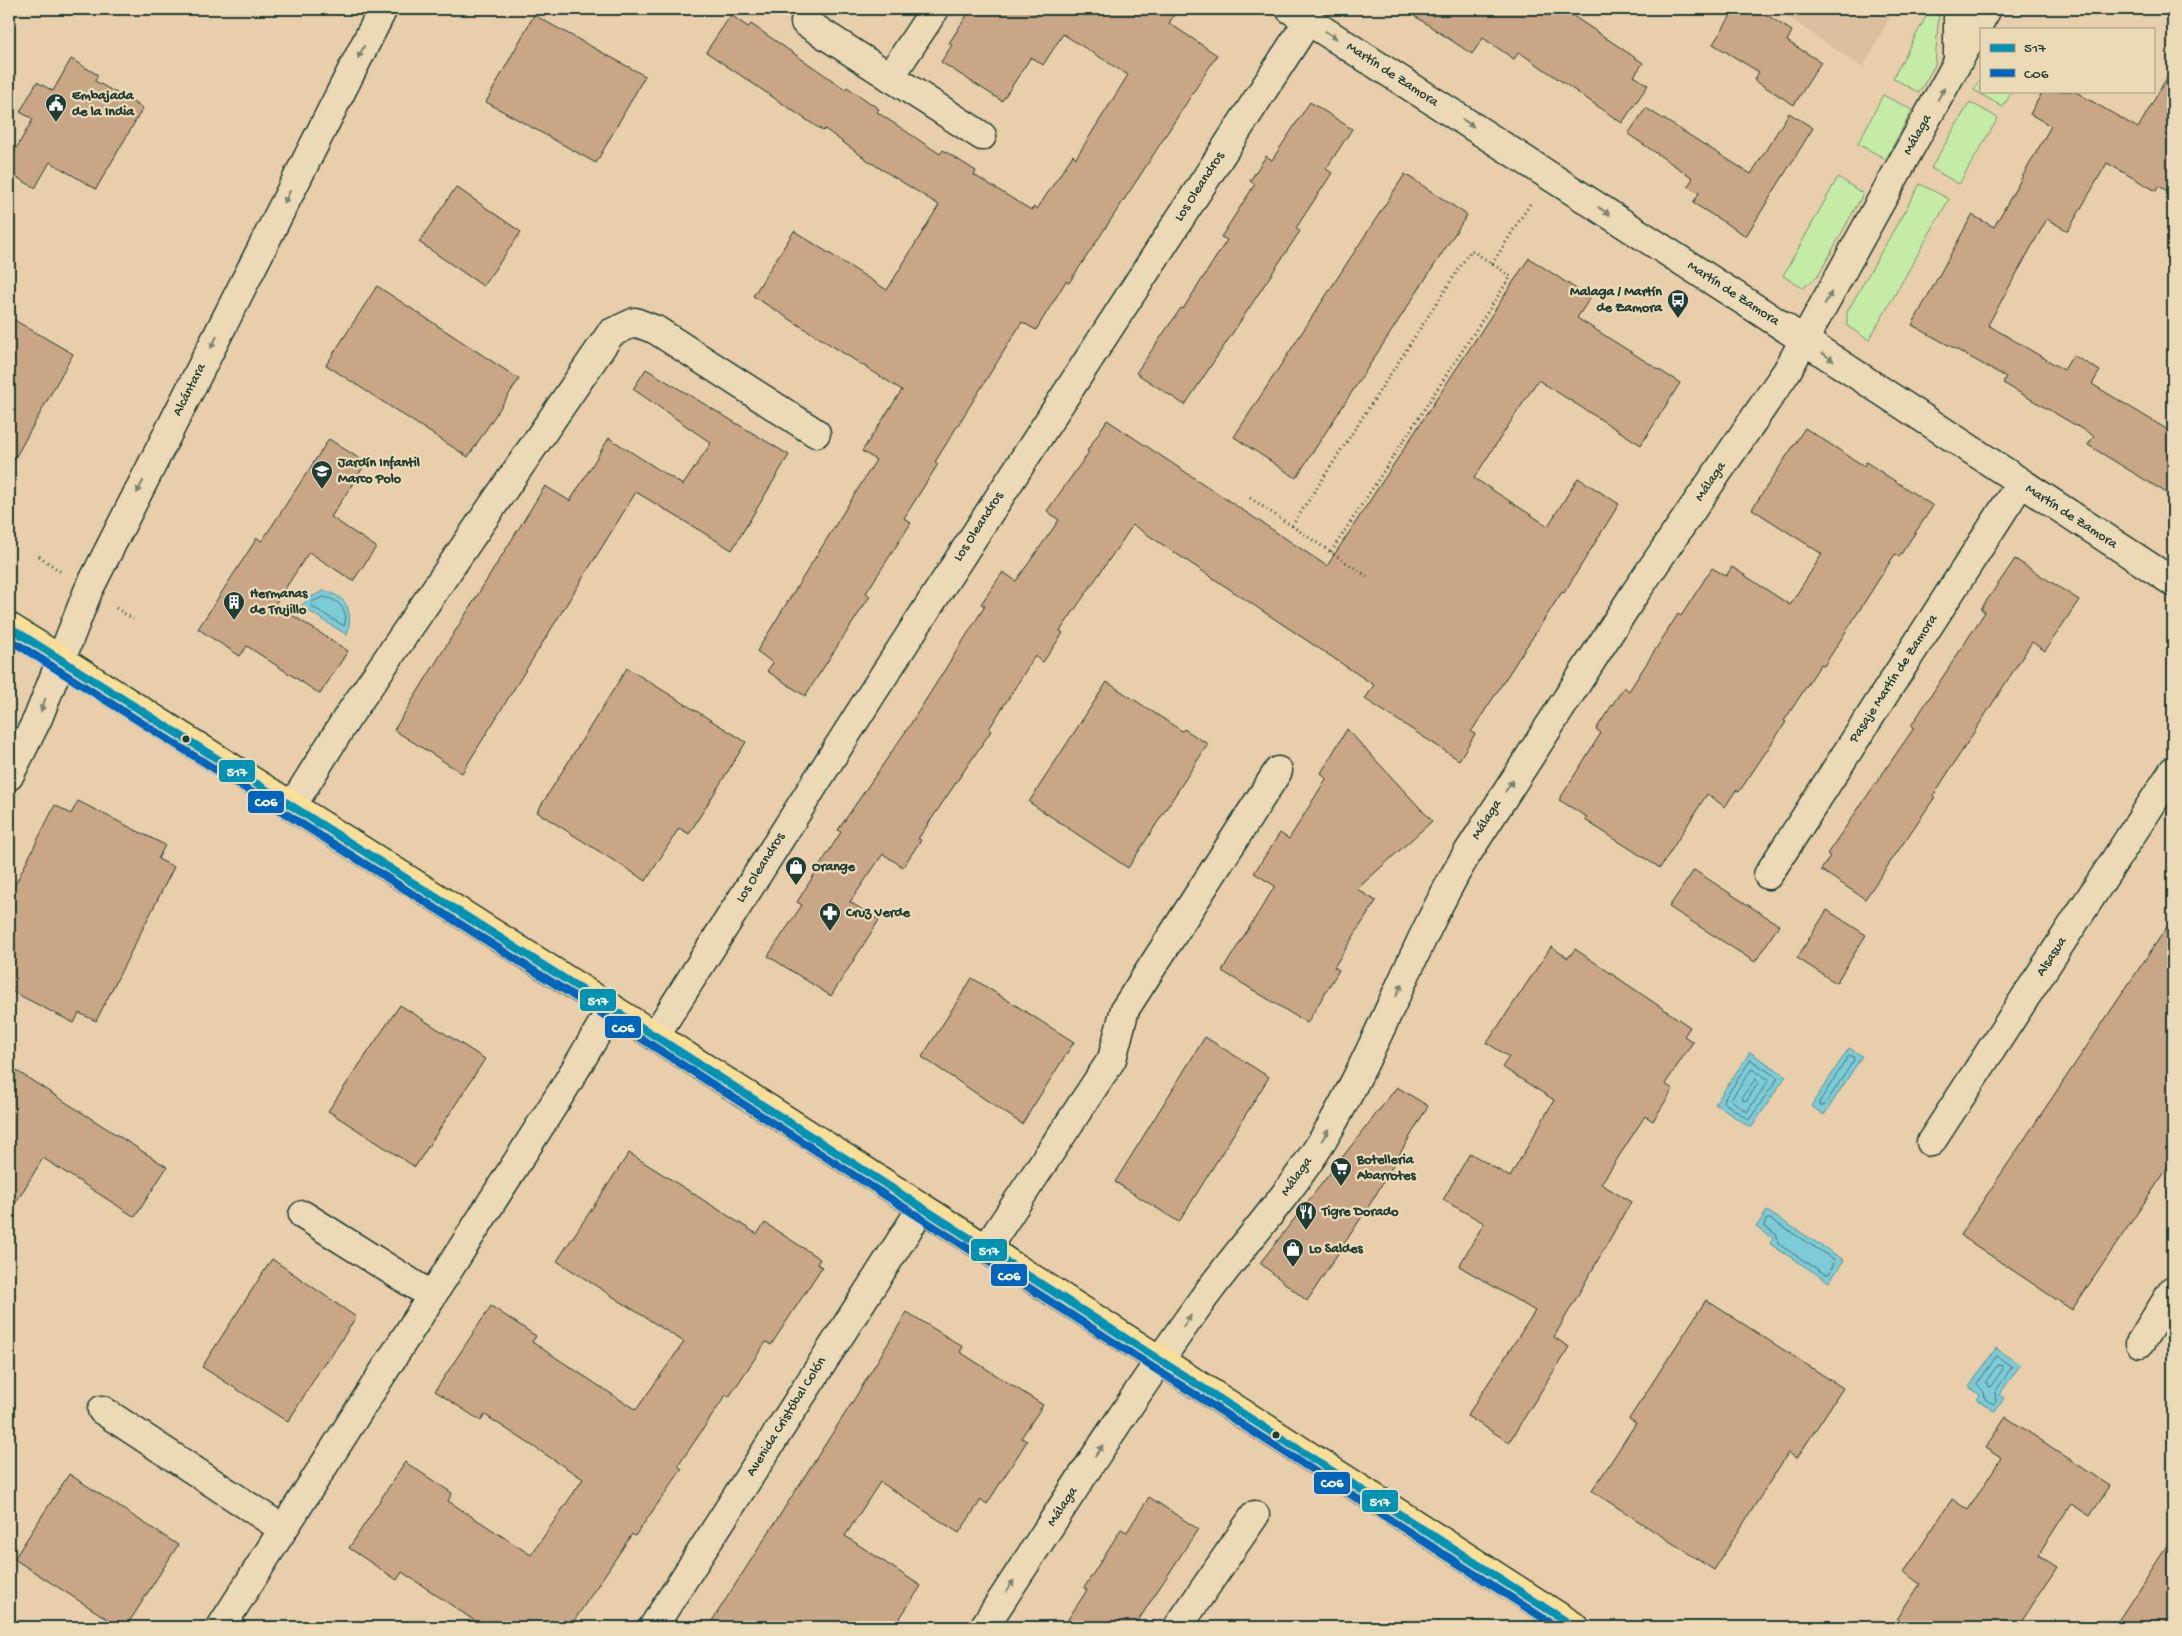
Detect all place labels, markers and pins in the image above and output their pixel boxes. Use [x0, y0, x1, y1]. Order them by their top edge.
place label: Embajada de la India [72, 88, 135, 121]
public building icon: Embajada de la India [44, 92, 68, 123]
place label: Malaga / Martín de Zamora [1570, 284, 1663, 317]
bus stop icon: Malaga / Martín de Zamora [1666, 288, 1690, 319]
place label: Jardín Infantil Marco Polo [337, 455, 420, 488]
school or university icon: Jardín Infantil Marco Polo [310, 459, 334, 490]
place label: Hermanas de Trujillo [250, 586, 308, 619]
building icon: Hermanas de Trujillo [222, 590, 246, 621]
unlabelled marker [181, 734, 191, 744]
shop icon: Orange [784, 855, 808, 886]
place label: Orange [812, 859, 856, 876]
pharmacy icon: Cruz Verde [818, 901, 842, 932]
place label: Cruz Verde [845, 905, 911, 922]
place label: Botelleria Abarrotes [1356, 1152, 1417, 1185]
supermarket icon: Botelleria Abarrotes [1329, 1156, 1353, 1187]
restaurant icon: Tigre Dorado [1294, 1200, 1318, 1231]
place label: Tigre Dorado [1321, 1204, 1399, 1221]
shop icon: Lo Saldes [1281, 1237, 1305, 1268]
place label: Lo Saldes [1309, 1241, 1363, 1258]
unlabelled marker [1271, 1430, 1281, 1440]

